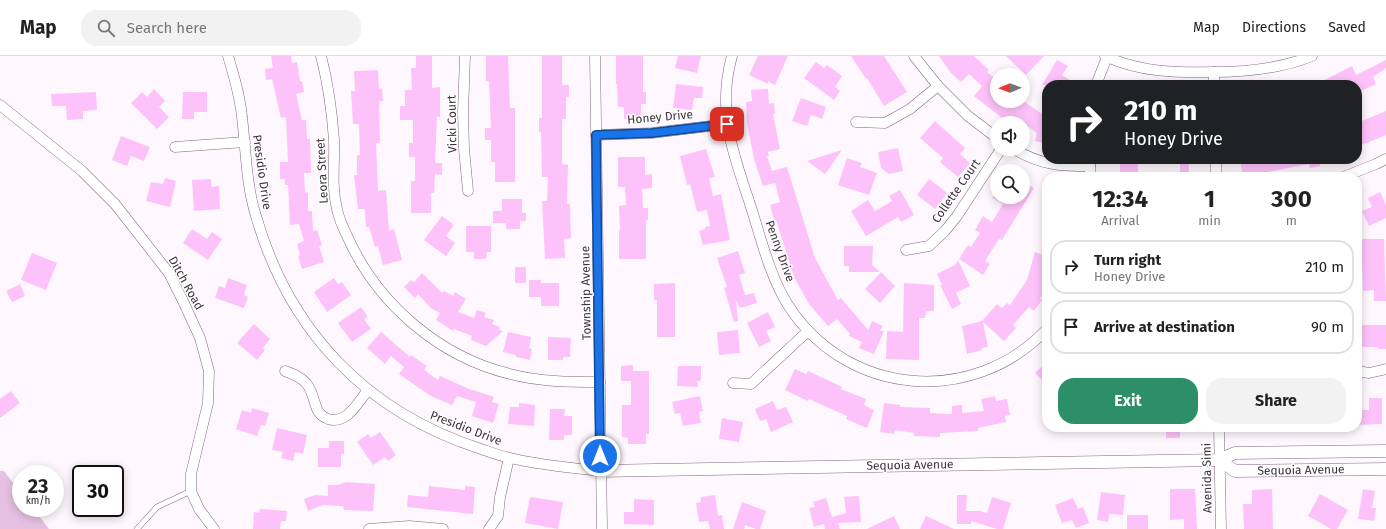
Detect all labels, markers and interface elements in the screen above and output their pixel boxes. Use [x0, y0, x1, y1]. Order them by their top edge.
search box [81, 10, 361, 46]
text: Map [20, 16, 57, 39]
icon: search [95, 17, 117, 39]
text: Search here [127, 19, 207, 37]
text: Map [1193, 19, 1220, 36]
text: Directions [1242, 19, 1306, 36]
text: Saved [1328, 19, 1366, 36]
north arrow [990, 68, 1030, 108]
map controls [990, 68, 1030, 204]
street label: Vicki Court [444, 94, 460, 153]
text: 210 m [1124, 94, 1198, 127]
icon: right [1058, 96, 1110, 148]
street label: Honey Drive [627, 107, 693, 127]
pin [710, 107, 744, 141]
icon: arrive [716, 113, 738, 135]
button: sound [990, 116, 1030, 156]
text: Honey Drive [1124, 128, 1223, 150]
street label: Presidio Drive [250, 134, 274, 210]
street label: Leora Street [313, 137, 331, 204]
street label: Collette Court [929, 156, 984, 226]
button: search [990, 164, 1030, 204]
text: 12:34 [1092, 185, 1148, 213]
text: 1 [1204, 185, 1215, 213]
text: 300 [1271, 185, 1312, 213]
text: Arrival [1101, 213, 1139, 228]
text: min [1198, 213, 1221, 228]
text: m [1286, 213, 1297, 228]
street label: Penny Drive [762, 218, 798, 284]
street label: Township Avenue [578, 246, 594, 340]
text: Turn right [1094, 251, 1161, 269]
street label: Ditch Road [166, 254, 206, 312]
icon: right [1060, 256, 1082, 278]
text: 210 m [1305, 258, 1344, 276]
text: Honey Drive [1094, 269, 1165, 284]
icon: arrive [1060, 316, 1082, 338]
text: Arrive at destination [1094, 318, 1235, 336]
text: 90 m [1311, 318, 1344, 336]
button: Exit [1058, 378, 1198, 424]
button: Share [1206, 378, 1346, 424]
street label: Presidio Drive [428, 408, 504, 448]
position arrow [579, 435, 621, 477]
street label: Avenida Simi [1199, 443, 1215, 513]
street label: Sequoia Avenue [866, 457, 954, 473]
street label: Sequoia Avenue [1257, 462, 1345, 478]
speed limit sign: 30 [72, 465, 124, 517]
text: 23 [28, 474, 48, 498]
text: km/h [26, 495, 50, 507]

